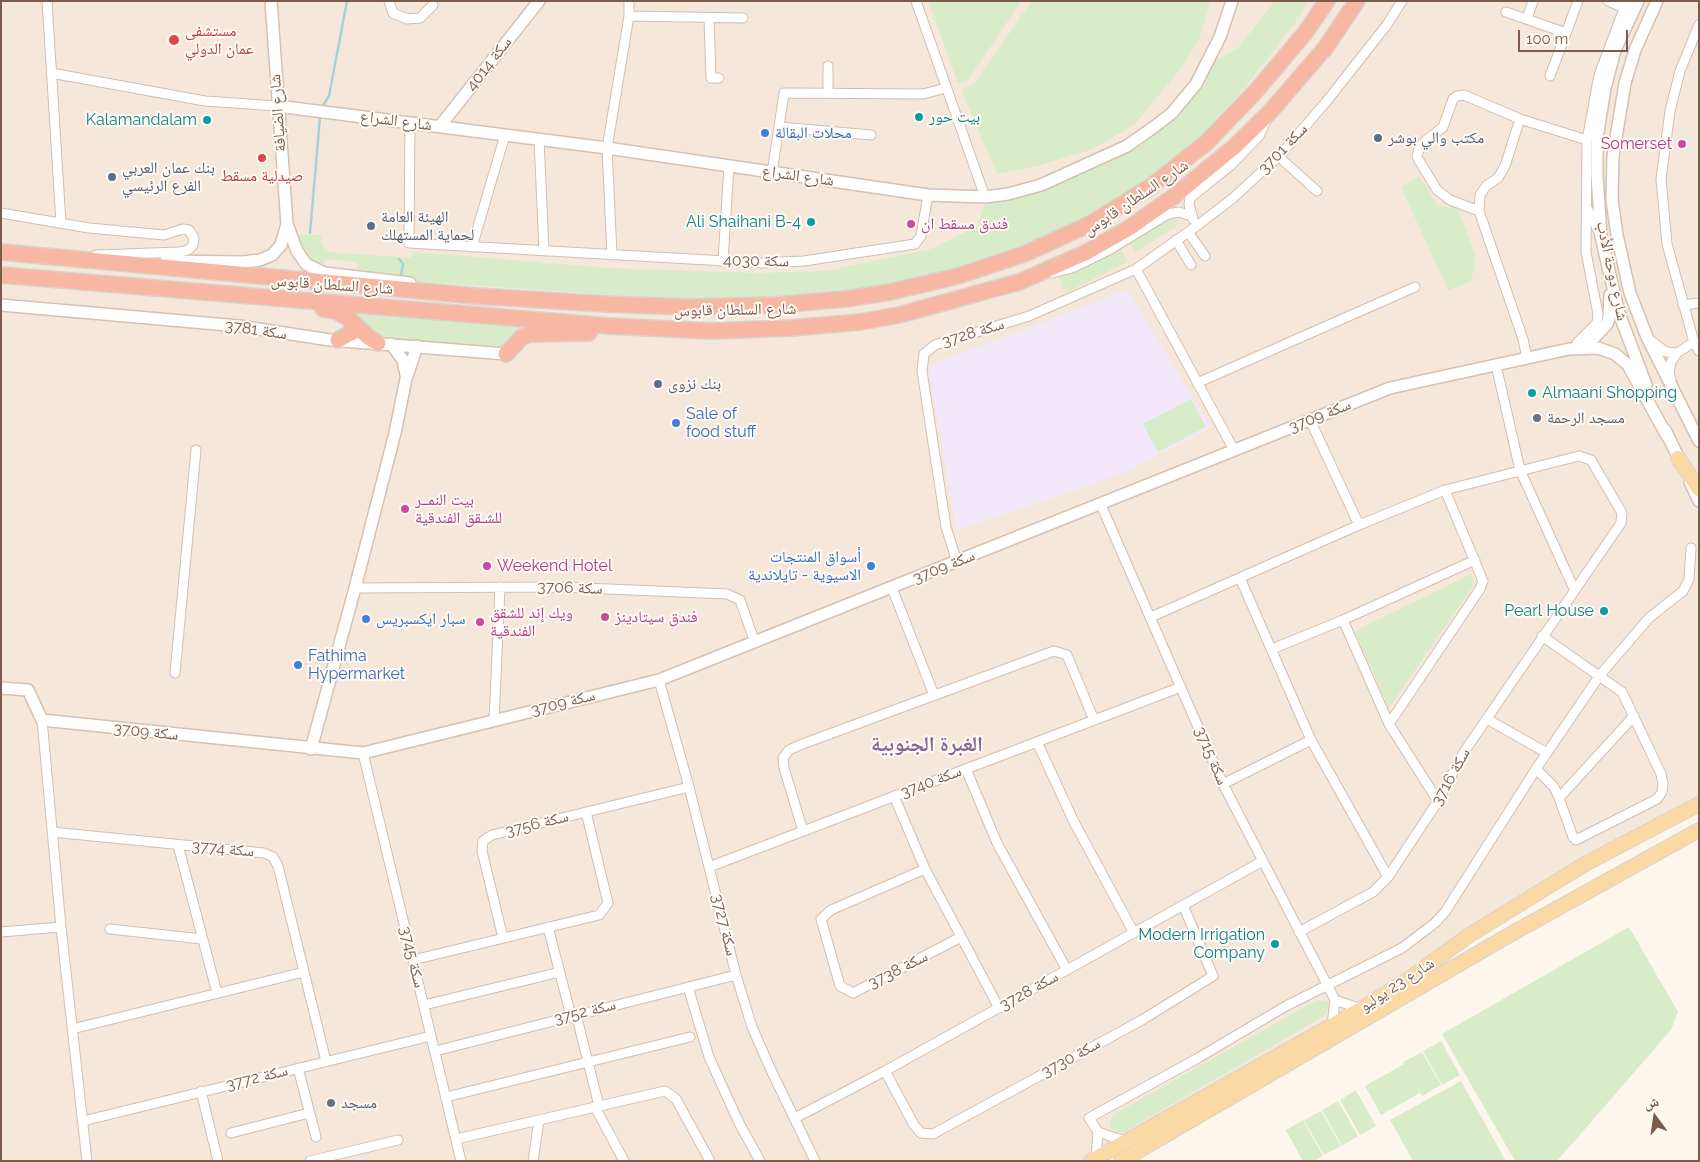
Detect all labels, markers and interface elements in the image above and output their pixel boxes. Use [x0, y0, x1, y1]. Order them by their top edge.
scale bar [1520, 20, 1630, 52]
place label: مستشفى عمان الدولي [185, 21, 254, 59]
text: 100 m [1526, 30, 1568, 48]
marker: مستشفى عمان الدولي [167, 33, 181, 47]
street label: سكة 4014 [462, 33, 516, 95]
street label: شارع الضيافة [266, 73, 290, 153]
street label: شارع الشراع [359, 107, 433, 135]
place label: بيت حور [929, 107, 980, 127]
place label: Kalamandalam [86, 110, 197, 130]
marker: بيت حور [913, 111, 925, 123]
marker: Kalamandalam [201, 114, 213, 126]
street label: سكة 3701 [1254, 120, 1312, 178]
place label: محلات البقالة [775, 123, 852, 143]
marker: محلات البقالة [759, 127, 771, 139]
place label: مكتب والي بوشر [1388, 128, 1484, 148]
marker: مكتب والي بوشر [1372, 132, 1384, 144]
place label: Somerset [1601, 134, 1672, 154]
marker: Somerset [1676, 138, 1688, 150]
marker: صيدلية مسقط [256, 152, 268, 164]
street label: شارع السلطان قابوس [1080, 156, 1192, 240]
place label: بنك عمان العربي الفرع الرئيسي [122, 158, 215, 196]
street label: شارع الشراع [761, 161, 835, 191]
place label: صيدلية مسقط [221, 166, 303, 186]
marker: بنك عمان العربي الفرع الرئيسي [106, 171, 118, 183]
place label: الهيئة العامة لحماية المستهلك [381, 207, 474, 245]
place label: Ali Shaihani B-4 [686, 212, 801, 232]
place label: فندق مسقط ان [921, 214, 1008, 234]
marker: Ali Shaihani B-4 [805, 216, 817, 228]
marker: فندق مسقط ان [905, 218, 917, 230]
marker: الهيئة العامة لحماية المستهلك [365, 220, 377, 232]
street label: شارع دوحة الأدب [1592, 220, 1632, 322]
street label: سكة 4030 [723, 251, 789, 271]
street label: شارع السلطان قابوس [270, 271, 394, 299]
street label: شارع السلطان قابوس [674, 299, 796, 321]
street label: سكة 3728 [940, 314, 1006, 352]
street label: سكة 3781 [224, 316, 288, 344]
place label: بنك نزوى [668, 374, 721, 394]
marker: بنك نزوى [652, 378, 664, 390]
place label: Almaani Shopping [1542, 383, 1677, 403]
marker: Almaani Shopping [1526, 387, 1538, 399]
street label: سكة 3709 [1286, 395, 1354, 437]
place label: Sale of food stuff [686, 404, 756, 442]
place label: مسجد الرحمة [1547, 408, 1625, 428]
marker: مسجد الرحمة [1531, 412, 1543, 424]
marker: Sale of food stuff [670, 417, 682, 429]
place label: بيت النمــر للشـقق الفندقية [415, 490, 502, 528]
marker: بيت النمــر للشـقق الفندقية [399, 503, 411, 515]
street label: سكة 3709 [910, 546, 978, 588]
place label: أسواق المنتجات الاسيوية - تايلاندية [748, 547, 861, 585]
place label: Weekend Hotel [497, 556, 612, 576]
marker: Weekend Hotel [481, 560, 493, 572]
marker: أسواق المنتجات الاسيوية - تايلاندية [865, 560, 877, 572]
street label: سكة 3706 [537, 577, 603, 599]
place label: Pearl House [1504, 601, 1594, 621]
place label: ويك إند للشقق الفندقية [490, 603, 573, 641]
marker: Pearl House [1598, 605, 1610, 617]
place label: فندق سيتادينز [615, 607, 698, 627]
place label: سبار ايكسبريس [376, 609, 466, 629]
marker: فندق سيتادينز [599, 611, 611, 623]
marker: سبار ايكسبريس [360, 613, 372, 625]
marker: ويك إند للشقق الفندقية [474, 616, 486, 628]
place label: Fathima Hypermarket [308, 646, 405, 684]
marker: Fathima Hypermarket [292, 659, 304, 671]
street label: سكة 3709 [529, 686, 597, 720]
street label: سكة 3709 [113, 719, 179, 745]
street label: سكة 3715 [1190, 724, 1232, 788]
district label: الغبرة الجنوبية [871, 732, 983, 758]
street label: سكة 3716 [1427, 745, 1475, 809]
street label: سكة 3740 [898, 762, 964, 802]
street label: سكة 3756 [503, 807, 571, 841]
street label: سكة 3774 [191, 837, 255, 861]
street label: سكة 3727 [707, 892, 741, 958]
street label: سكة 3745 [395, 924, 429, 990]
place label: Modern Irrigation Company [1138, 925, 1265, 963]
marker: Modern Irrigation Company [1269, 938, 1281, 950]
street label: سكة 3738 [865, 947, 931, 993]
street label: شارع 23 يوليو [1356, 954, 1438, 1016]
street label: سكة 3728 [996, 967, 1062, 1015]
street label: سكة 3752 [552, 995, 618, 1029]
street label: سكة 3730 [1038, 1034, 1104, 1082]
street label: سكة 3772 [224, 1061, 290, 1095]
north arrow [1630, 1092, 1680, 1142]
place label: مسجد [341, 1093, 377, 1113]
text: ش [1642, 1093, 1661, 1112]
marker: مسجد [325, 1097, 337, 1109]

